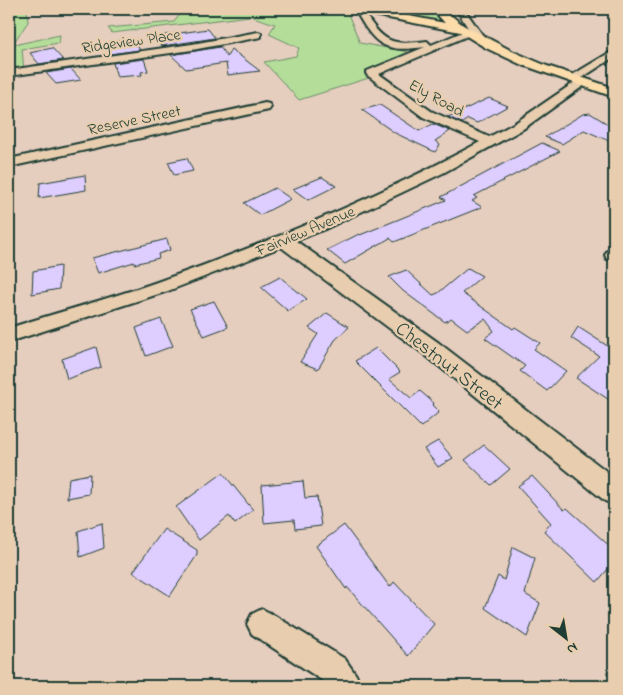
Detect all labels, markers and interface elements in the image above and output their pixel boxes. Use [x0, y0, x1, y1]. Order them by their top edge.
street label: Ridgeview Place [80, 23, 183, 61]
street label: Ely Road [404, 74, 468, 124]
street label: Reserve Street [86, 99, 184, 143]
street label: Fairview Avenue [252, 200, 360, 264]
street label: Chestnut Street [388, 316, 509, 418]
north arrow [540, 612, 590, 662]
text: N [562, 636, 581, 659]

